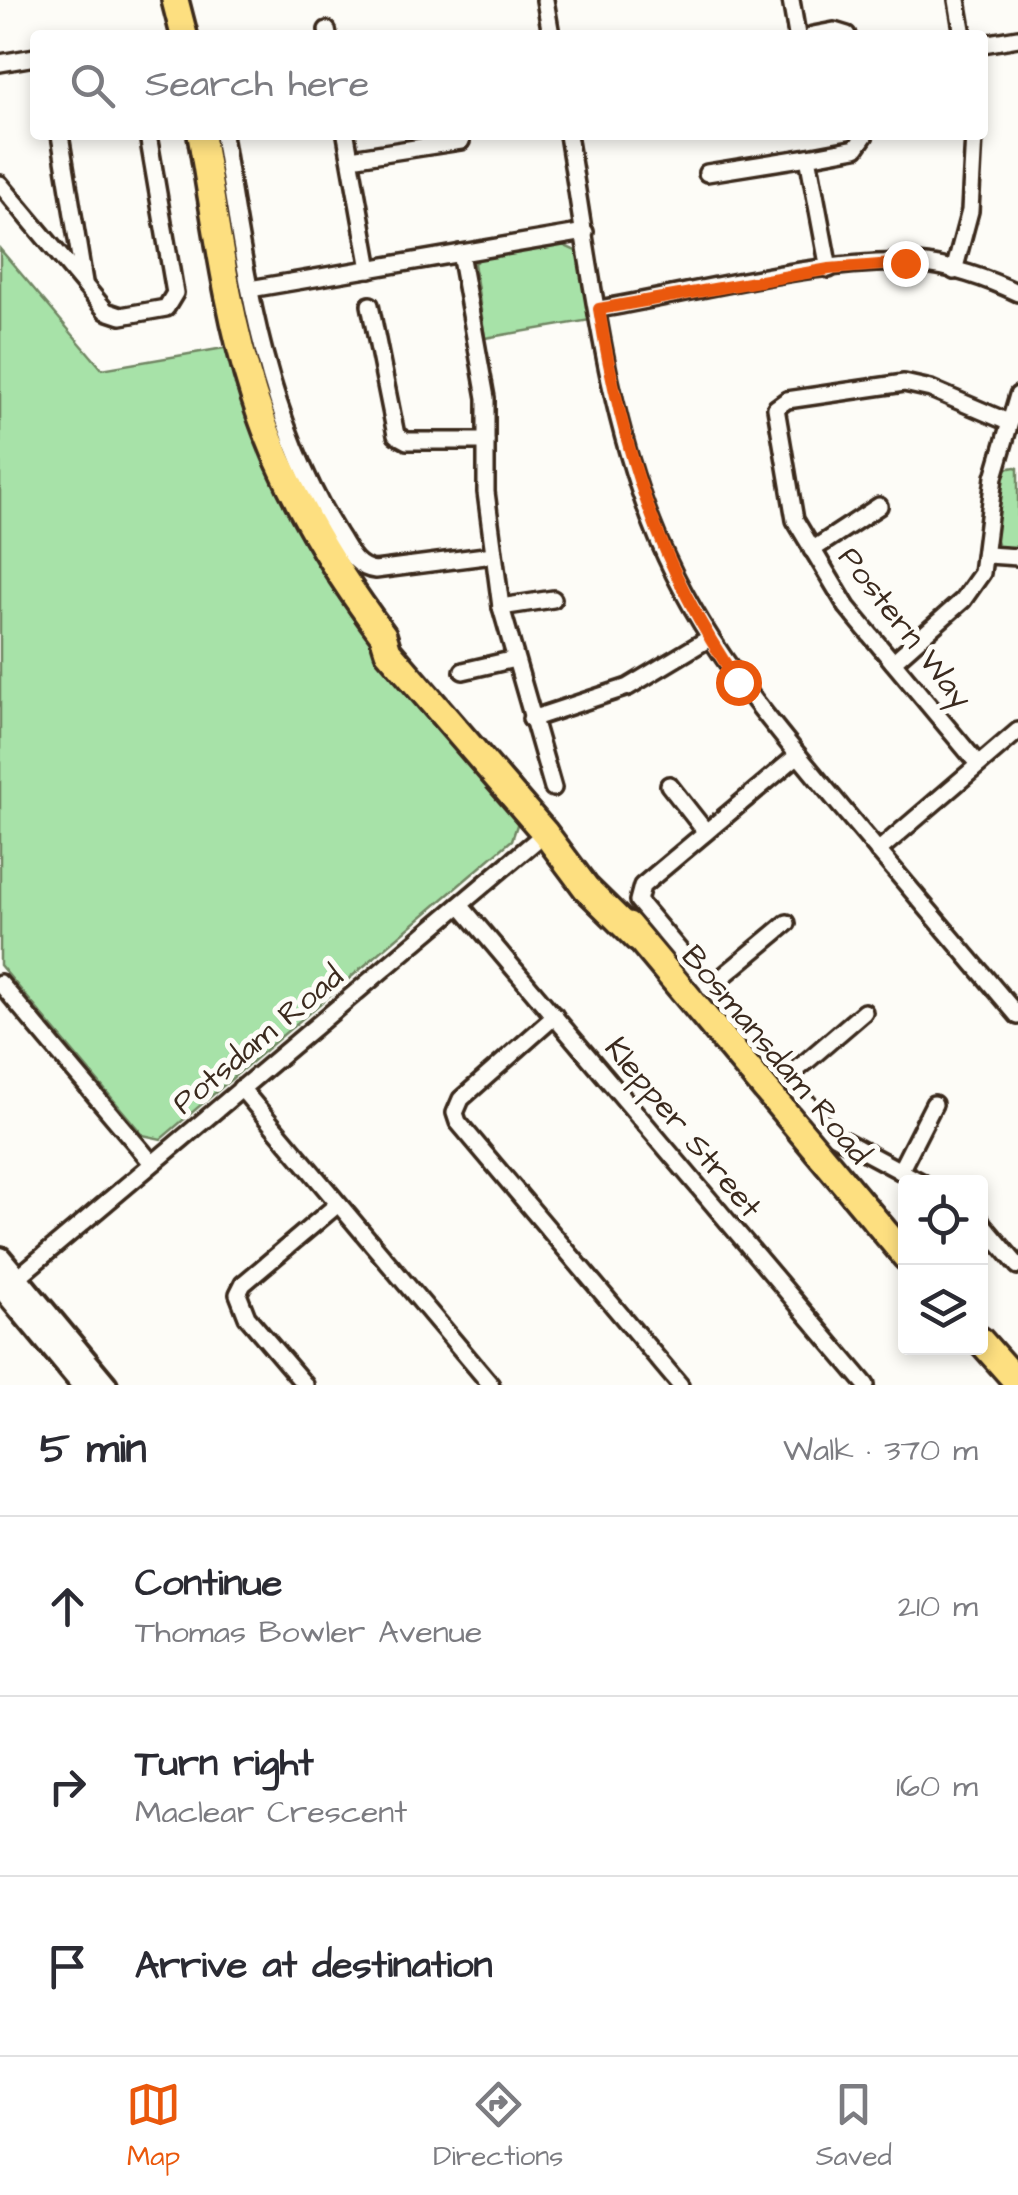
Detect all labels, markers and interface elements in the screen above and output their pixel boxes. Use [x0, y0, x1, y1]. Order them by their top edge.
search box [30, 30, 988, 140]
icon: search [65, 58, 120, 113]
text: Search here [145, 59, 369, 111]
route end [883, 241, 929, 287]
street label: Postern Way [827, 537, 983, 719]
route start [716, 660, 762, 706]
street label: Bosmansdam Road [671, 936, 881, 1174]
street label: Potsdam Road [163, 955, 353, 1125]
street label: Klepper Street [594, 1028, 772, 1228]
map controls [898, 1175, 988, 1355]
button: locate [898, 1175, 988, 1265]
button: layers [898, 1265, 988, 1355]
text: 5 min [40, 1421, 147, 1479]
text: Walk · 370 m [783, 1428, 978, 1473]
text: Continue [135, 1558, 282, 1610]
icon: ahead [40, 1579, 95, 1634]
text: 210 m [898, 1584, 978, 1629]
text: Thomas Bowler Avenue [135, 1610, 482, 1655]
text: Turn right [135, 1738, 314, 1790]
icon: right [40, 1759, 95, 1814]
text: 160 m [896, 1764, 978, 1809]
text: Maclear Crescent [135, 1790, 407, 1835]
icon: arrive [40, 1939, 95, 1994]
text: Arrive at destination [135, 1940, 492, 1992]
tab: Map [126, 2077, 181, 2176]
tab: Directions [433, 2077, 563, 2176]
tab: Saved [816, 2077, 892, 2176]

